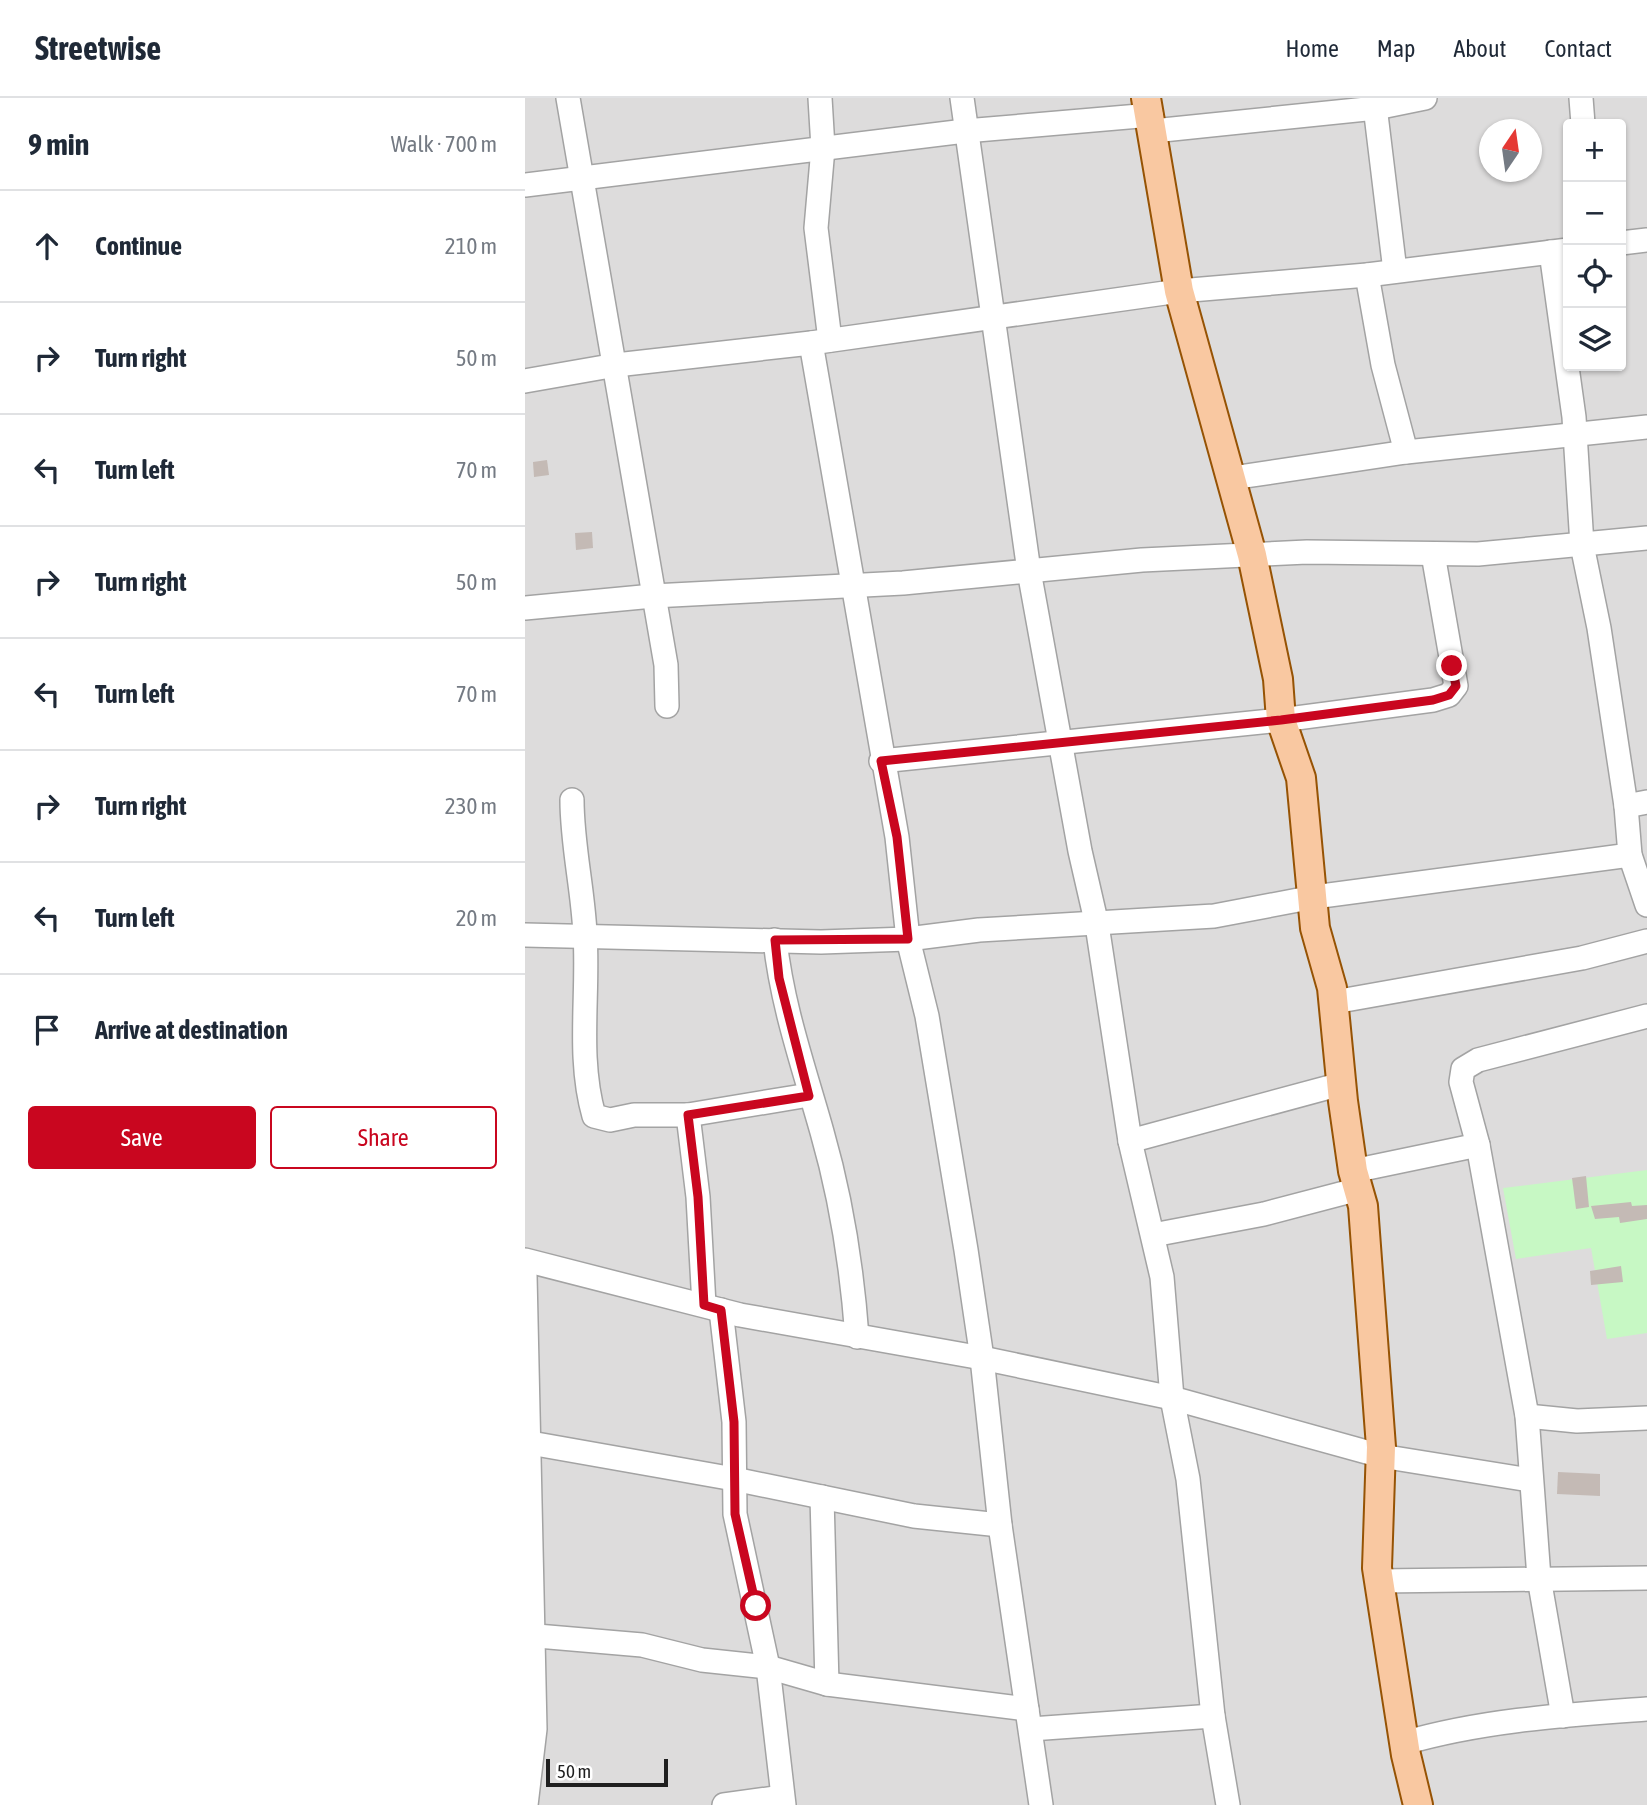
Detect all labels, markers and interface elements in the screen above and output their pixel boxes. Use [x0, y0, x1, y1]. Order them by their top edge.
text: Streetwise [35, 29, 161, 67]
text: Home [1285, 35, 1339, 62]
text: Map [1377, 35, 1415, 62]
text: About [1453, 35, 1506, 62]
text: Contact [1544, 35, 1612, 62]
north arrow [1479, 119, 1542, 182]
map controls [1563, 119, 1626, 371]
button: + [1563, 119, 1626, 182]
text: 9 min [28, 127, 89, 161]
text: Walk · 700 m [391, 131, 497, 157]
button: − [1563, 182, 1626, 245]
icon: ahead [28, 227, 66, 265]
text: Continue [95, 231, 182, 261]
text: 210 m [445, 233, 497, 259]
button: locate [1563, 245, 1626, 308]
button: layers [1563, 308, 1626, 371]
icon: right [28, 339, 66, 377]
text: Turn right [95, 343, 186, 373]
text: 50 m [456, 345, 497, 371]
icon: left [28, 451, 66, 489]
text: Turn left [95, 455, 175, 485]
text: 70 m [456, 457, 497, 483]
icon: right [28, 563, 66, 601]
text: Turn right [95, 567, 186, 597]
text: 50 m [456, 569, 497, 595]
route end [1436, 650, 1467, 681]
icon: left [28, 675, 66, 713]
text: Turn left [95, 679, 175, 709]
text: 70 m [456, 681, 497, 707]
icon: right [28, 787, 66, 825]
text: Turn right [95, 791, 186, 821]
text: 230 m [445, 793, 497, 819]
icon: left [28, 899, 66, 937]
text: Turn left [95, 903, 175, 933]
text: 20 m [456, 905, 497, 931]
icon: arrive [28, 1011, 66, 1049]
text: Arrive at destination [95, 1015, 288, 1045]
button: Save [28, 1106, 256, 1169]
button: Share [270, 1106, 497, 1169]
route start [740, 1590, 771, 1621]
scale bar [546, 1756, 669, 1788]
text: 50 m [557, 1760, 591, 1782]

